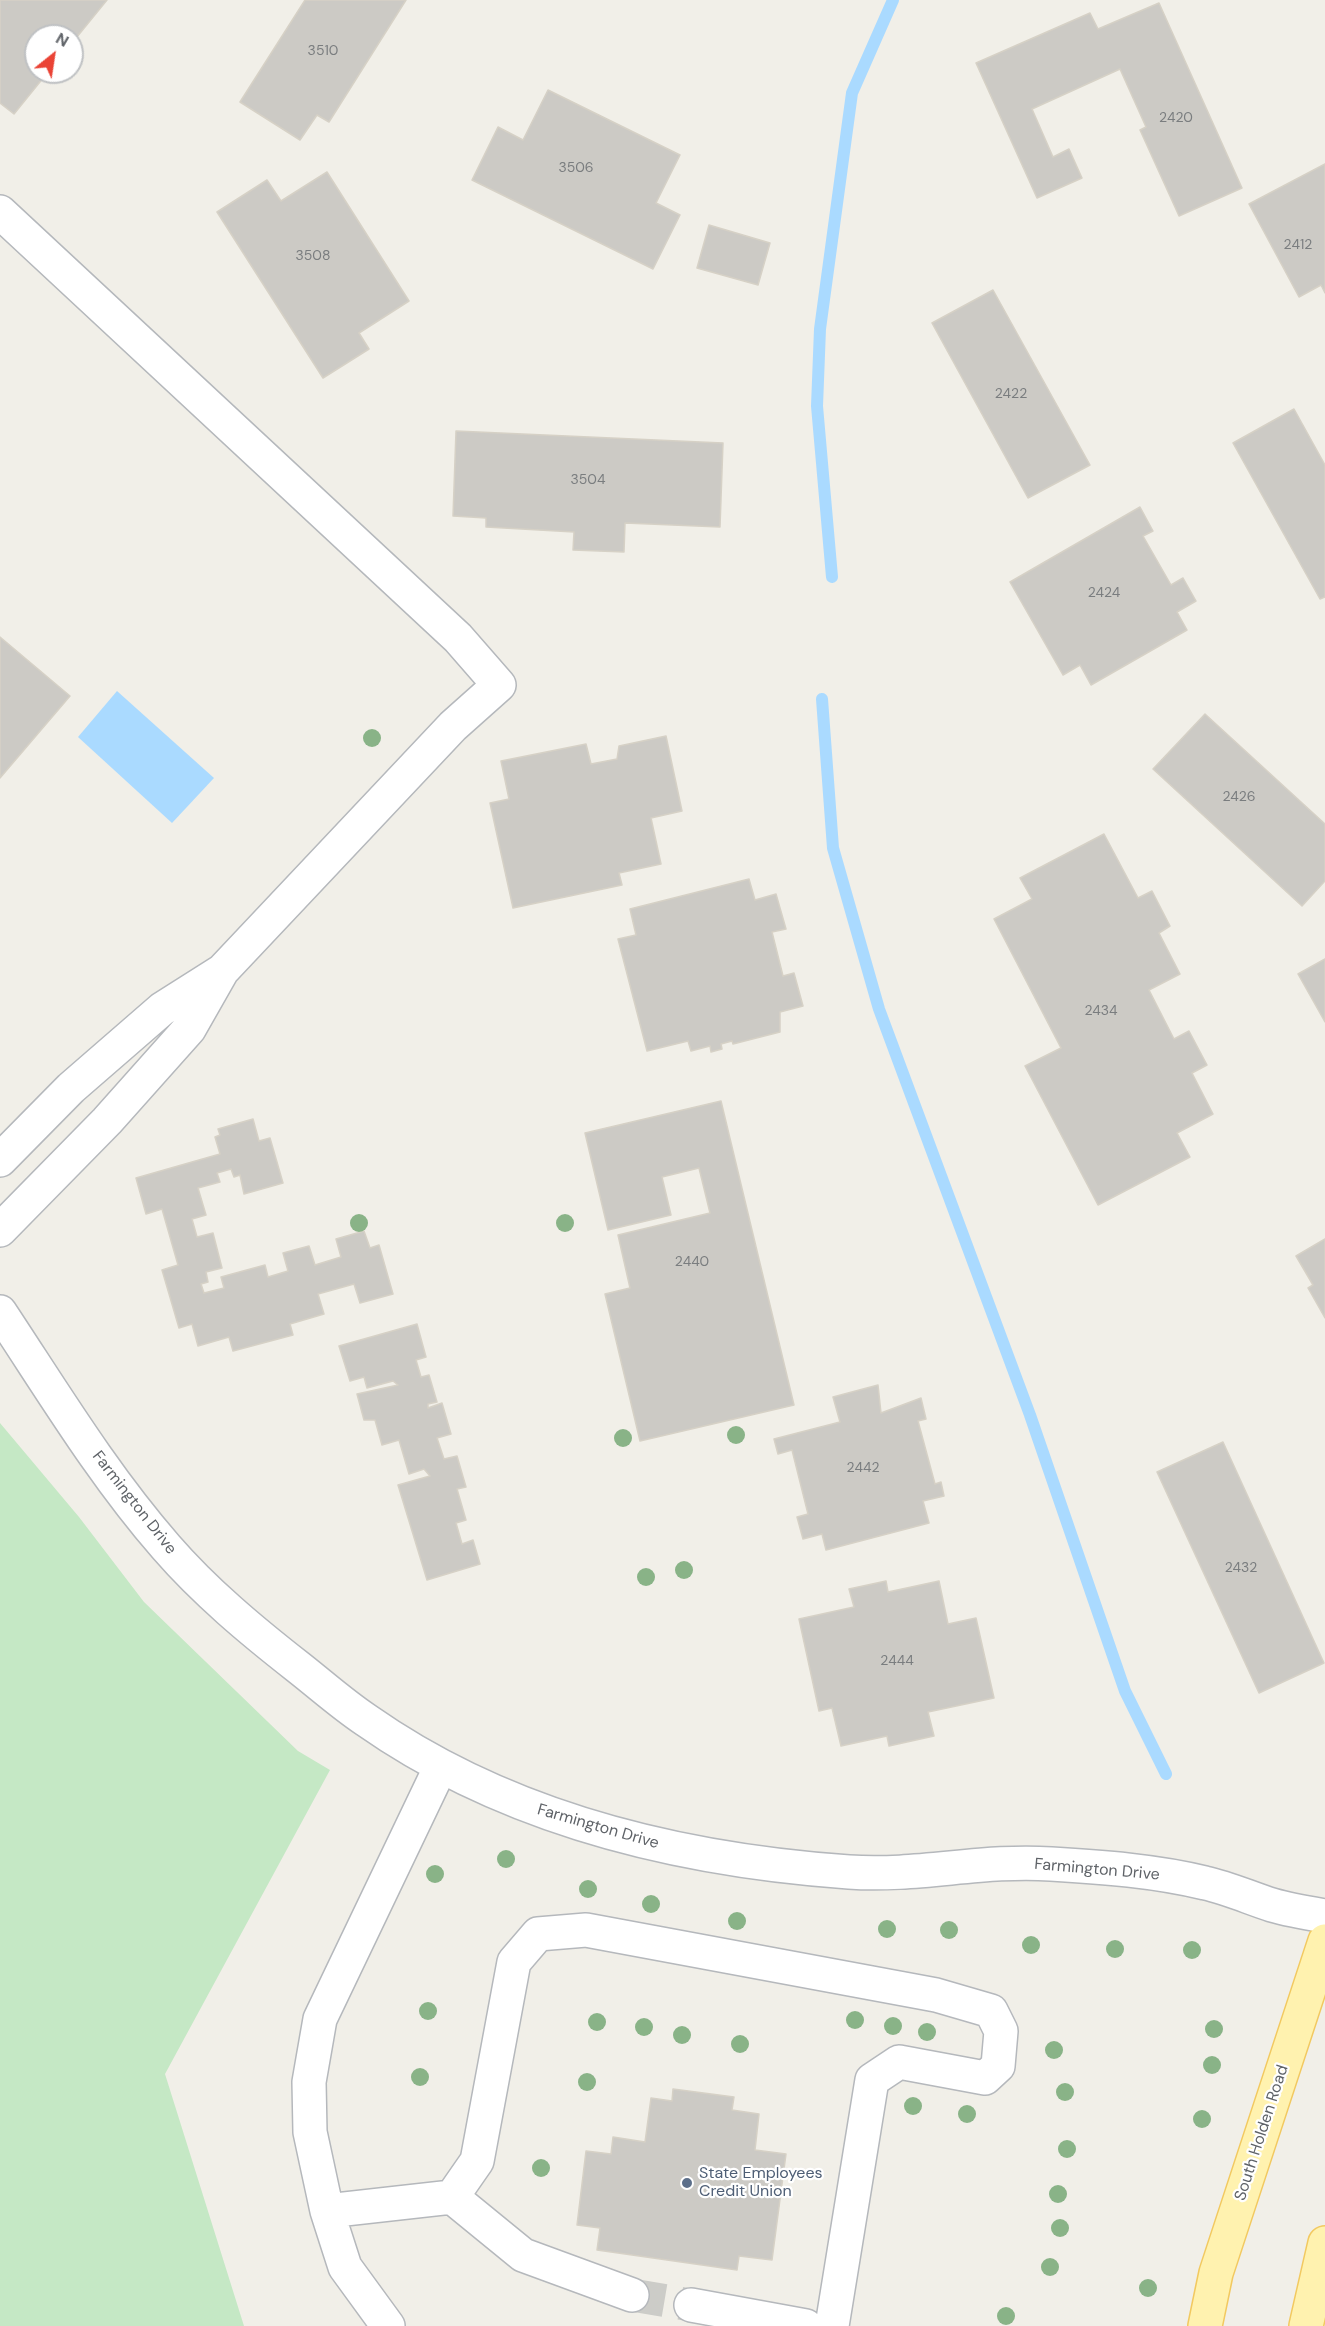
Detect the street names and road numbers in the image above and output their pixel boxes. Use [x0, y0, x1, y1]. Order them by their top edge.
street label: Farmington Drive [88, 1448, 180, 1558]
street label: Farmington Drive [535, 1800, 661, 1854]
street label: Farmington Drive [1034, 1855, 1160, 1885]
street label: South Holden Road [1231, 2063, 1293, 2203]

